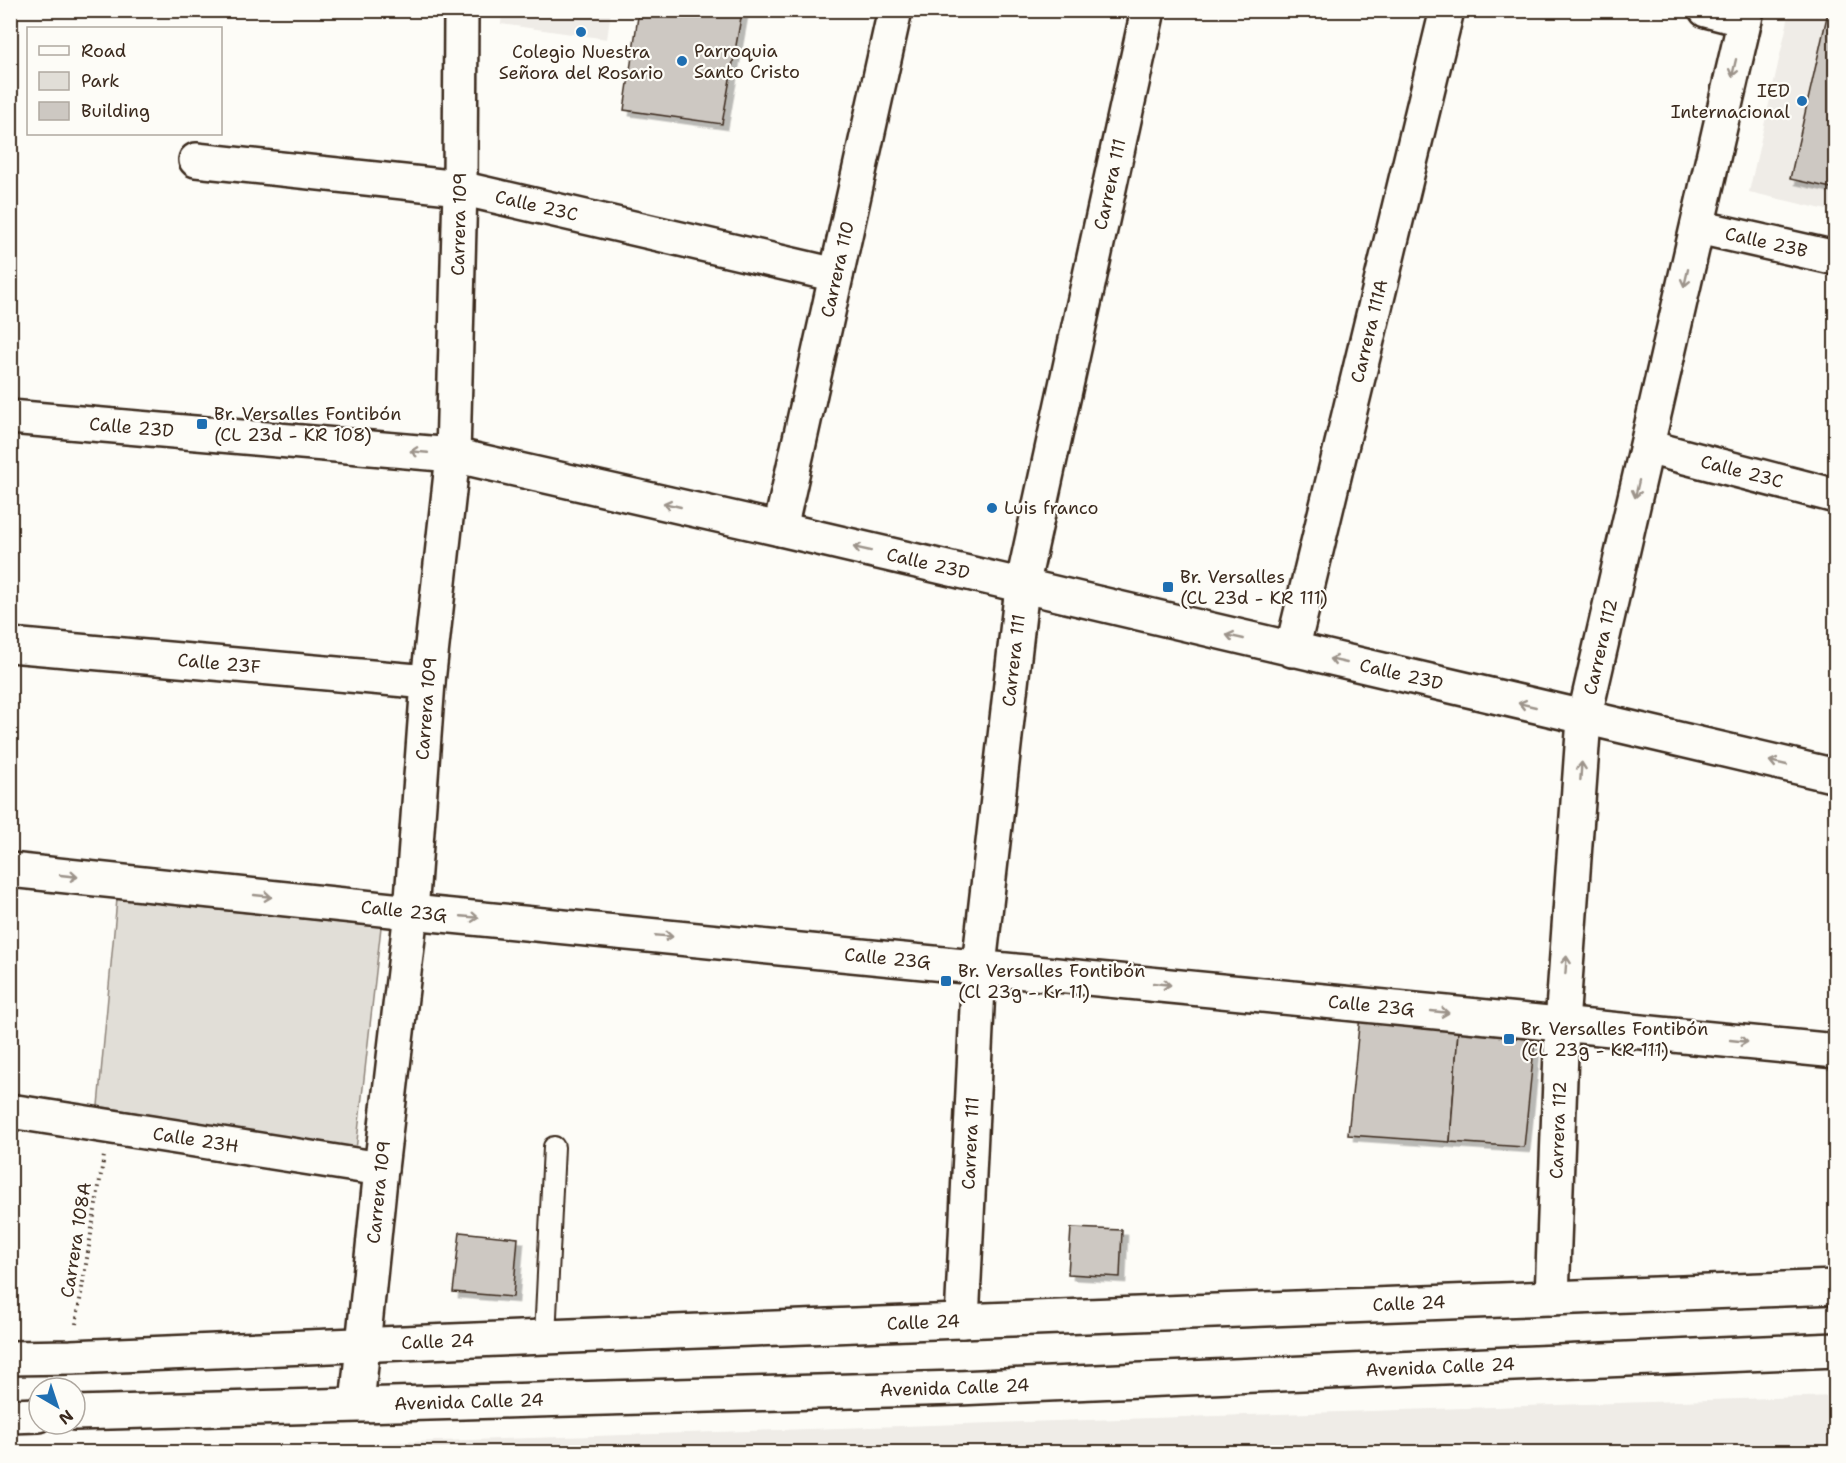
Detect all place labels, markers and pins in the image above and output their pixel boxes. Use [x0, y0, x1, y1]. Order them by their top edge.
marker: Colegio Nuestra Señora del Rosario [574, 25, 588, 39]
place label: Parroquia Santo Cristo [694, 39, 800, 84]
place label: Colegio Nuestra Señora del Rosario [499, 40, 663, 85]
marker: Parroquia Santo Cristo [675, 54, 689, 68]
place label: IED Internacional [1671, 79, 1791, 124]
marker: IED Internacional [1795, 94, 1809, 108]
place label: Br. Versalles Fontibón (CL 23d - KR 108) [214, 402, 401, 447]
marker: Br. Versalles Fontibón (CL 23d - KR 108) [195, 417, 209, 431]
place label: Luis franco [1004, 496, 1098, 520]
marker: Luis franco [985, 501, 999, 515]
place label: Br. Versalles (CL 23d - KR 111) [1180, 565, 1328, 610]
marker: Br. Versalles (CL 23d - KR 111) [1161, 580, 1175, 594]
place label: Br. Versalles Fontibón (Cl 23g - Kr 11) [958, 959, 1145, 1004]
marker: Br. Versalles Fontibón (Cl 23g - Kr 11) [939, 974, 953, 988]
place label: Br. Versalles Fontibón (CL 23g - KR 111) [1521, 1017, 1708, 1062]
marker: Br. Versalles Fontibón (CL 23g - KR 111) [1502, 1032, 1516, 1046]

